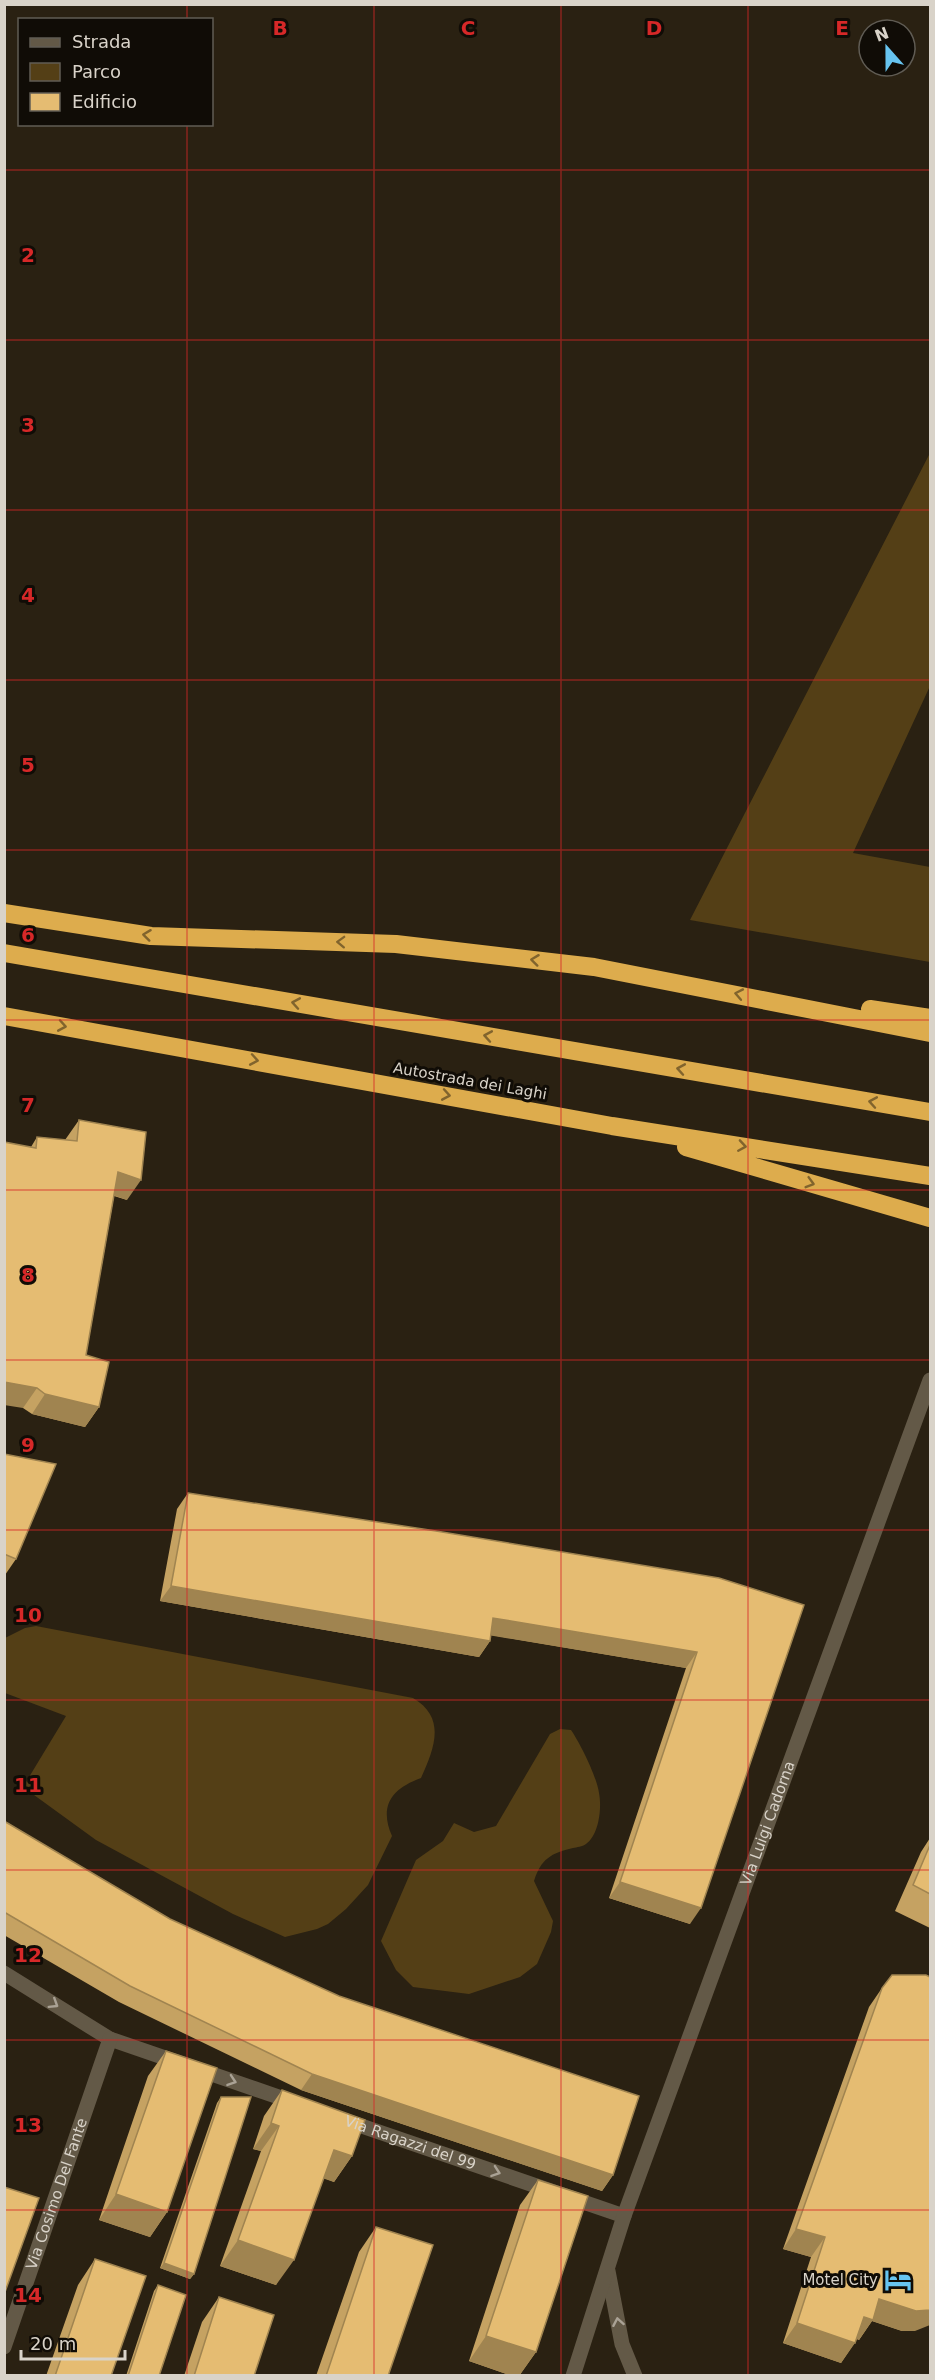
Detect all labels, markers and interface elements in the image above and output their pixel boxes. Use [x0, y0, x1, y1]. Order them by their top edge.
text: B [272, 16, 288, 40]
text: C [461, 16, 475, 40]
text: D [646, 16, 662, 40]
text: E [835, 16, 849, 40]
legend [18, 18, 213, 126]
north arrow [857, 18, 917, 78]
text: N [872, 23, 891, 46]
text: Strada [72, 31, 131, 52]
text: Parco [72, 61, 121, 82]
text: Edificio [72, 91, 137, 112]
text: 2 [21, 243, 35, 267]
text: 3 [21, 413, 35, 437]
text: 4 [21, 583, 35, 607]
text: 5 [21, 753, 35, 777]
text: 6 [21, 923, 35, 947]
one-way arrow [142, 930, 151, 942]
one-way arrow [337, 936, 346, 948]
one-way arrow [531, 954, 540, 967]
one-way arrow [734, 988, 744, 1001]
one-way arrow [292, 997, 302, 1010]
one-way arrow [57, 1019, 67, 1031]
one-way arrow [484, 1030, 494, 1043]
one-way arrow [249, 1053, 259, 1066]
street label: Autostrada dei Laghi [392, 1059, 548, 1103]
one-way arrow [676, 1063, 686, 1076]
one-way arrow [441, 1088, 451, 1101]
text: 7 [21, 1093, 35, 1117]
one-way arrow [868, 1097, 877, 1109]
one-way arrow [736, 1139, 746, 1152]
one-way arrow [804, 1176, 815, 1188]
text: 8 [21, 1263, 35, 1287]
text: 9 [21, 1433, 35, 1457]
text: 10 [14, 1603, 42, 1627]
street label: Via Luigi Cadorna [737, 1759, 799, 1888]
text: 11 [14, 1773, 42, 1797]
text: 12 [14, 1943, 42, 1967]
one-way arrow [48, 1997, 58, 2009]
one-way arrow [226, 2074, 237, 2087]
street label: Via Ragazzi del 99 [342, 2112, 478, 2174]
text: 13 [14, 2113, 42, 2137]
street label: Via Cosimo Del Fante [22, 2116, 91, 2272]
one-way arrow [490, 2164, 501, 2177]
hotel icon: Motel City [883, 2265, 913, 2295]
place label: Motel City [802, 2271, 878, 2289]
text: 14 [14, 2283, 42, 2307]
one-way arrow [612, 2318, 625, 2328]
scale bar [21, 2323, 124, 2361]
text: 20 m [30, 2333, 76, 2354]

